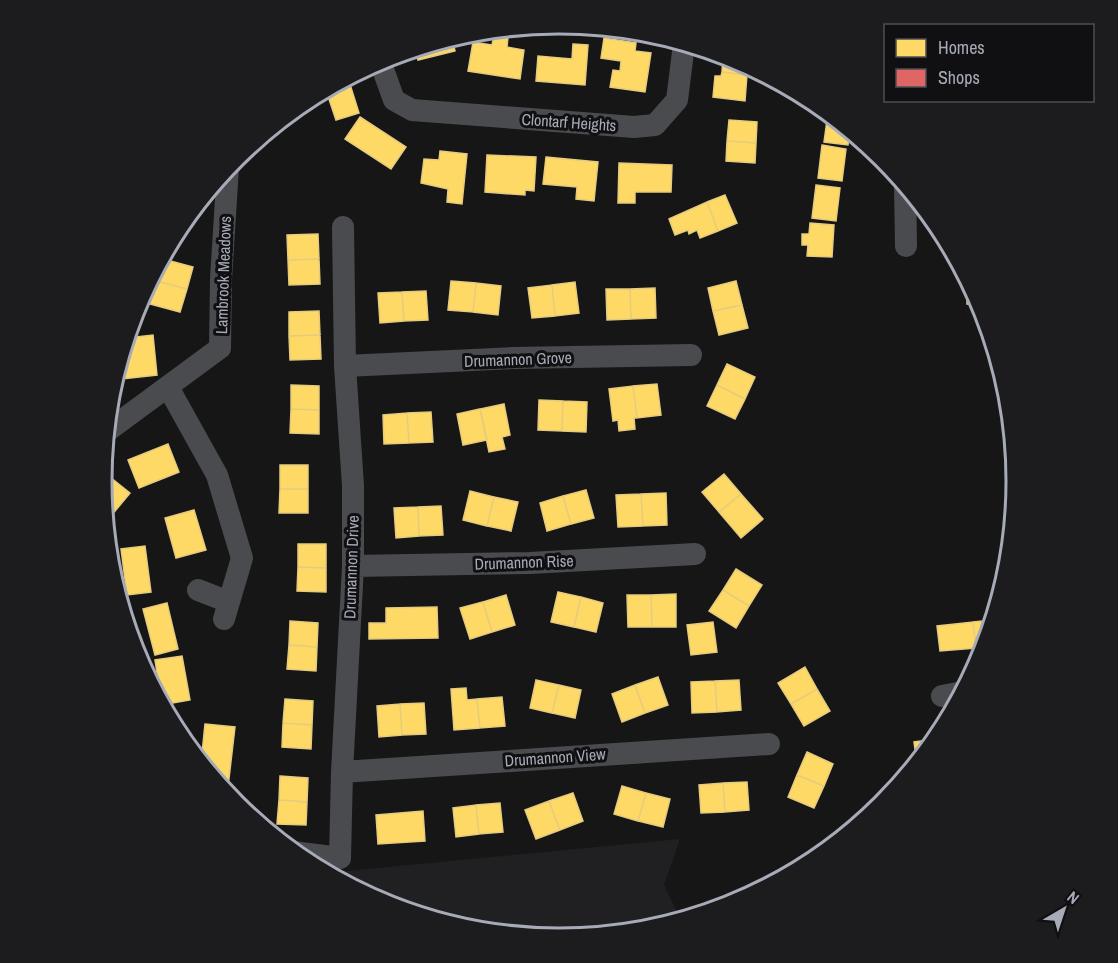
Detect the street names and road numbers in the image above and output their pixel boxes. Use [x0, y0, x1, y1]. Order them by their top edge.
street label: Clontarf Heights [521, 108, 617, 136]
street label: Lambrook Meadows [210, 216, 236, 334]
street label: Drumannon Grove [464, 346, 572, 372]
street label: Drumannon Drive [338, 515, 364, 619]
street label: Drumannon Rise [474, 549, 574, 575]
street label: Drumannon View [504, 742, 607, 772]

